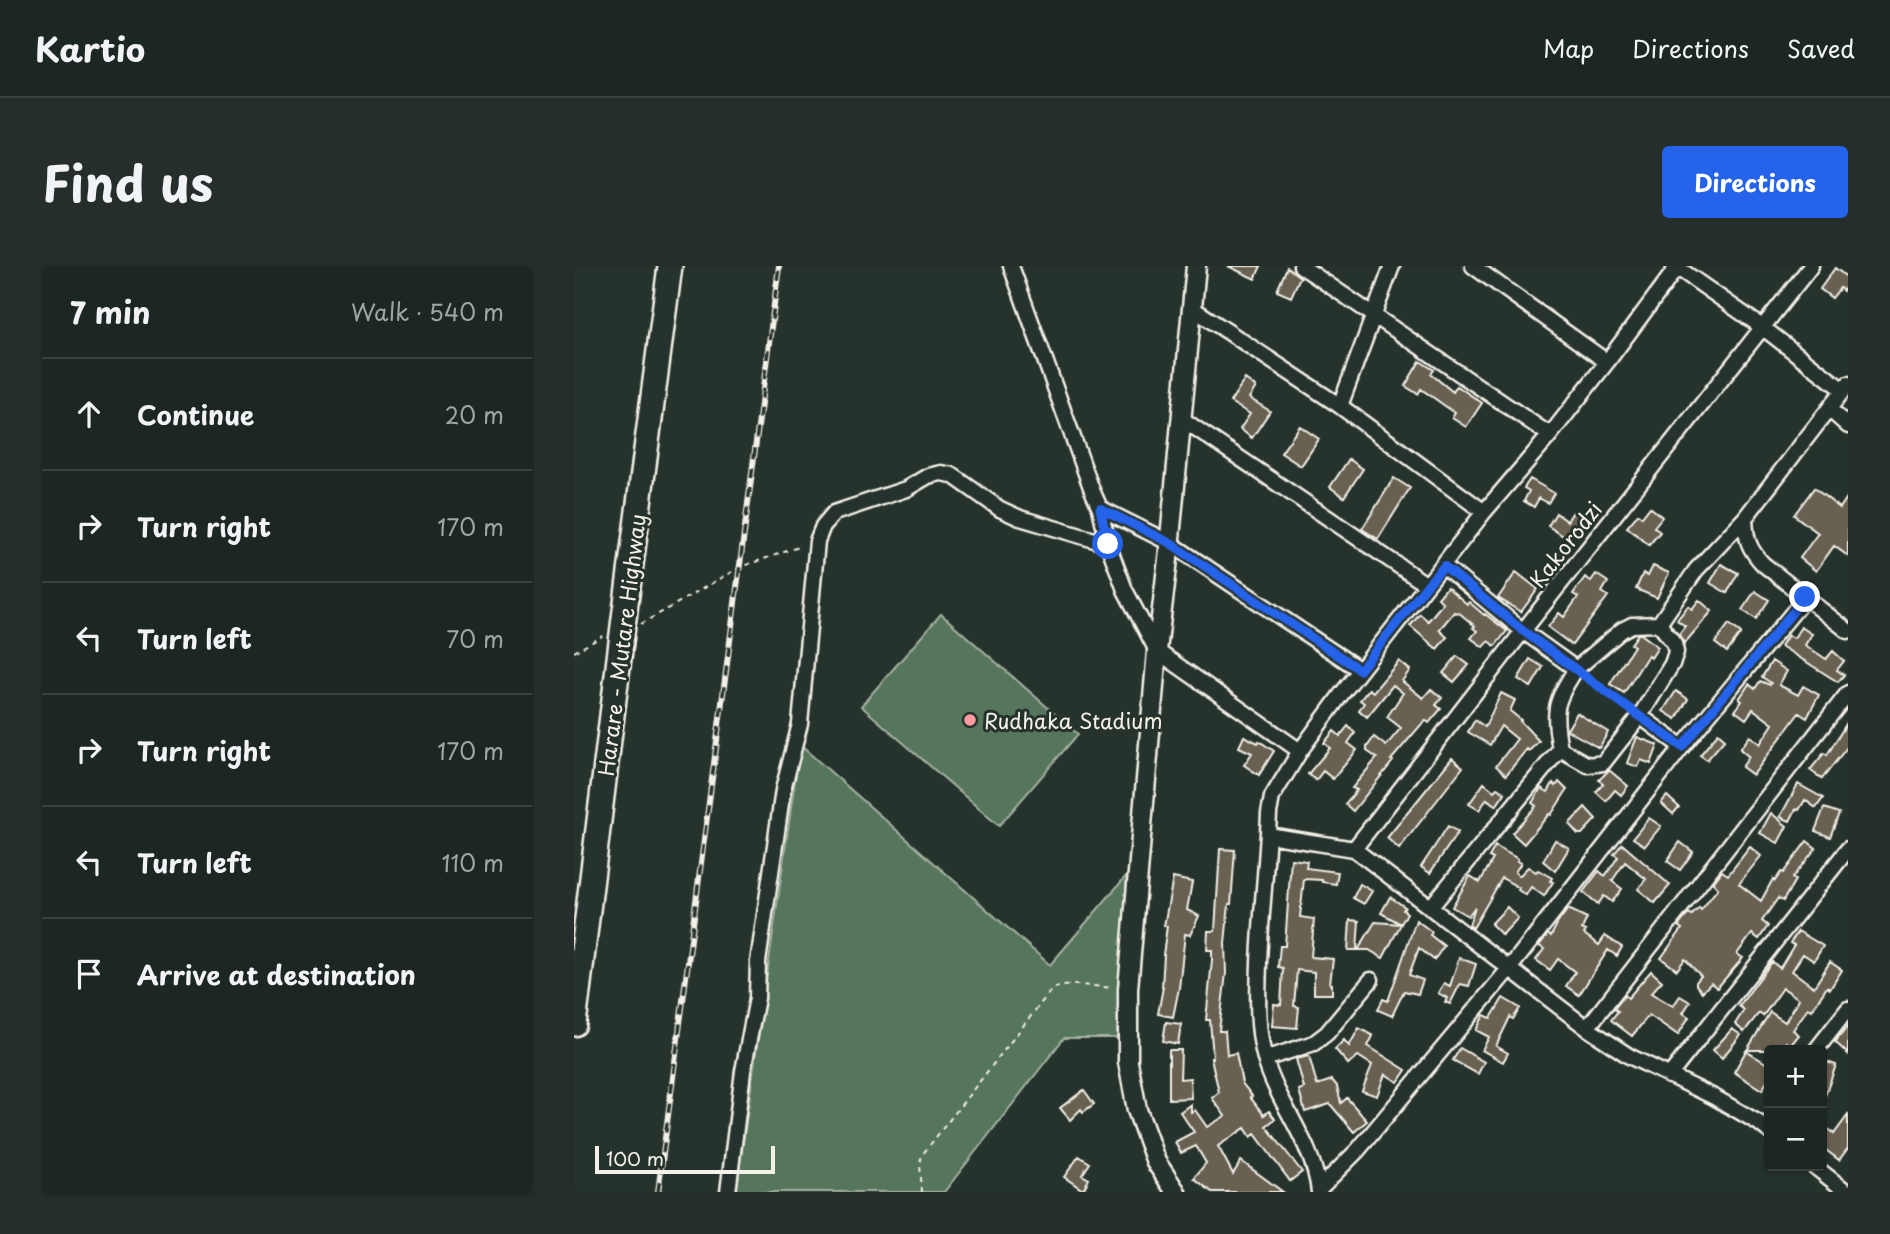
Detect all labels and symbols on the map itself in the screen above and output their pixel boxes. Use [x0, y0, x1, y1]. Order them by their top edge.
street label: Kakorodzi [1521, 494, 1609, 594]
street label: Harare - Mutare Highway [589, 512, 653, 778]
route start [1092, 528, 1123, 559]
route end [1789, 581, 1820, 612]
place label: Rudhaka Stadium [984, 704, 1163, 736]
marker: Rudhaka Stadium [962, 712, 978, 728]
scale bar [595, 1143, 775, 1175]

